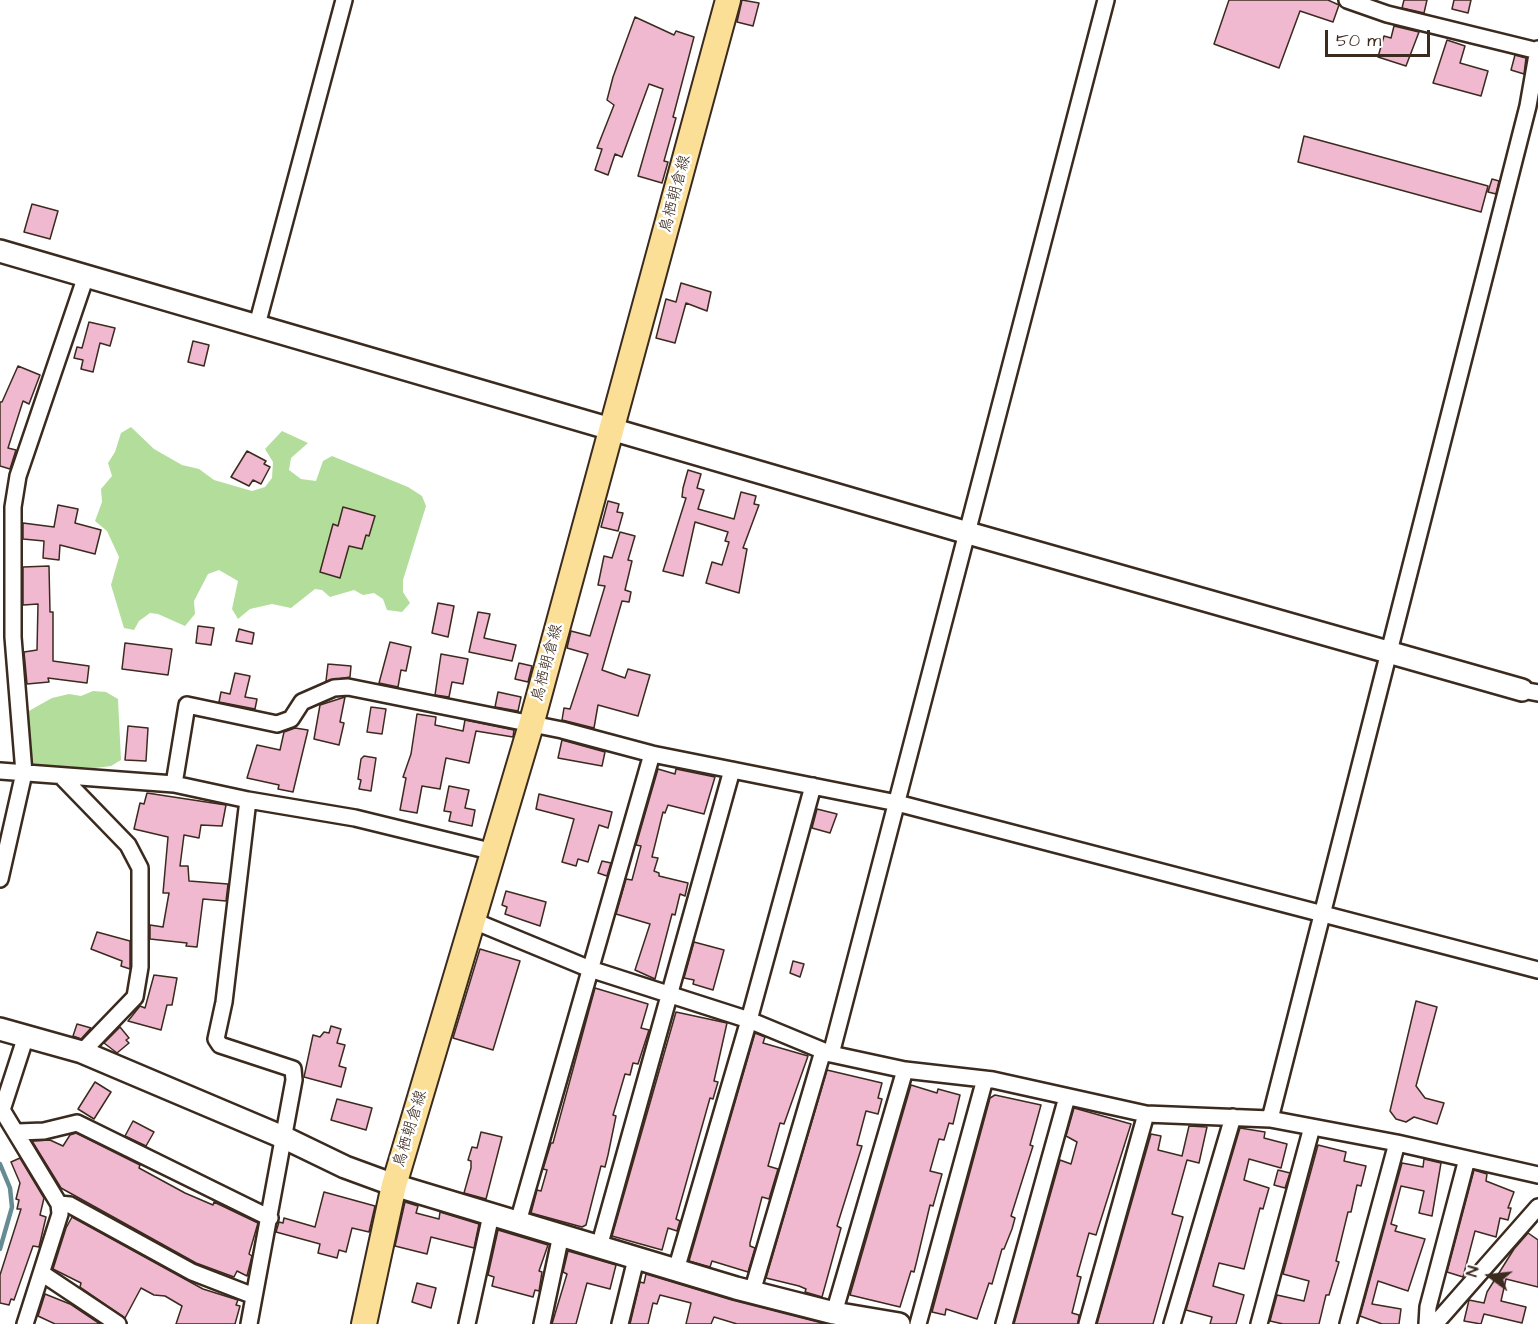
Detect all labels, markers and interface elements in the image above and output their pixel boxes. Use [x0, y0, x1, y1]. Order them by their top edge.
scale bar [1328, 18, 1433, 56]
text: 50 m [1336, 28, 1381, 53]
street label: 鳥栖朝倉線 [656, 153, 696, 235]
street label: 鳥栖朝倉線 [528, 622, 568, 704]
street label: 鳥栖朝倉線 [390, 1088, 432, 1170]
north arrow [1460, 1246, 1520, 1306]
text: N [1461, 1264, 1485, 1279]

